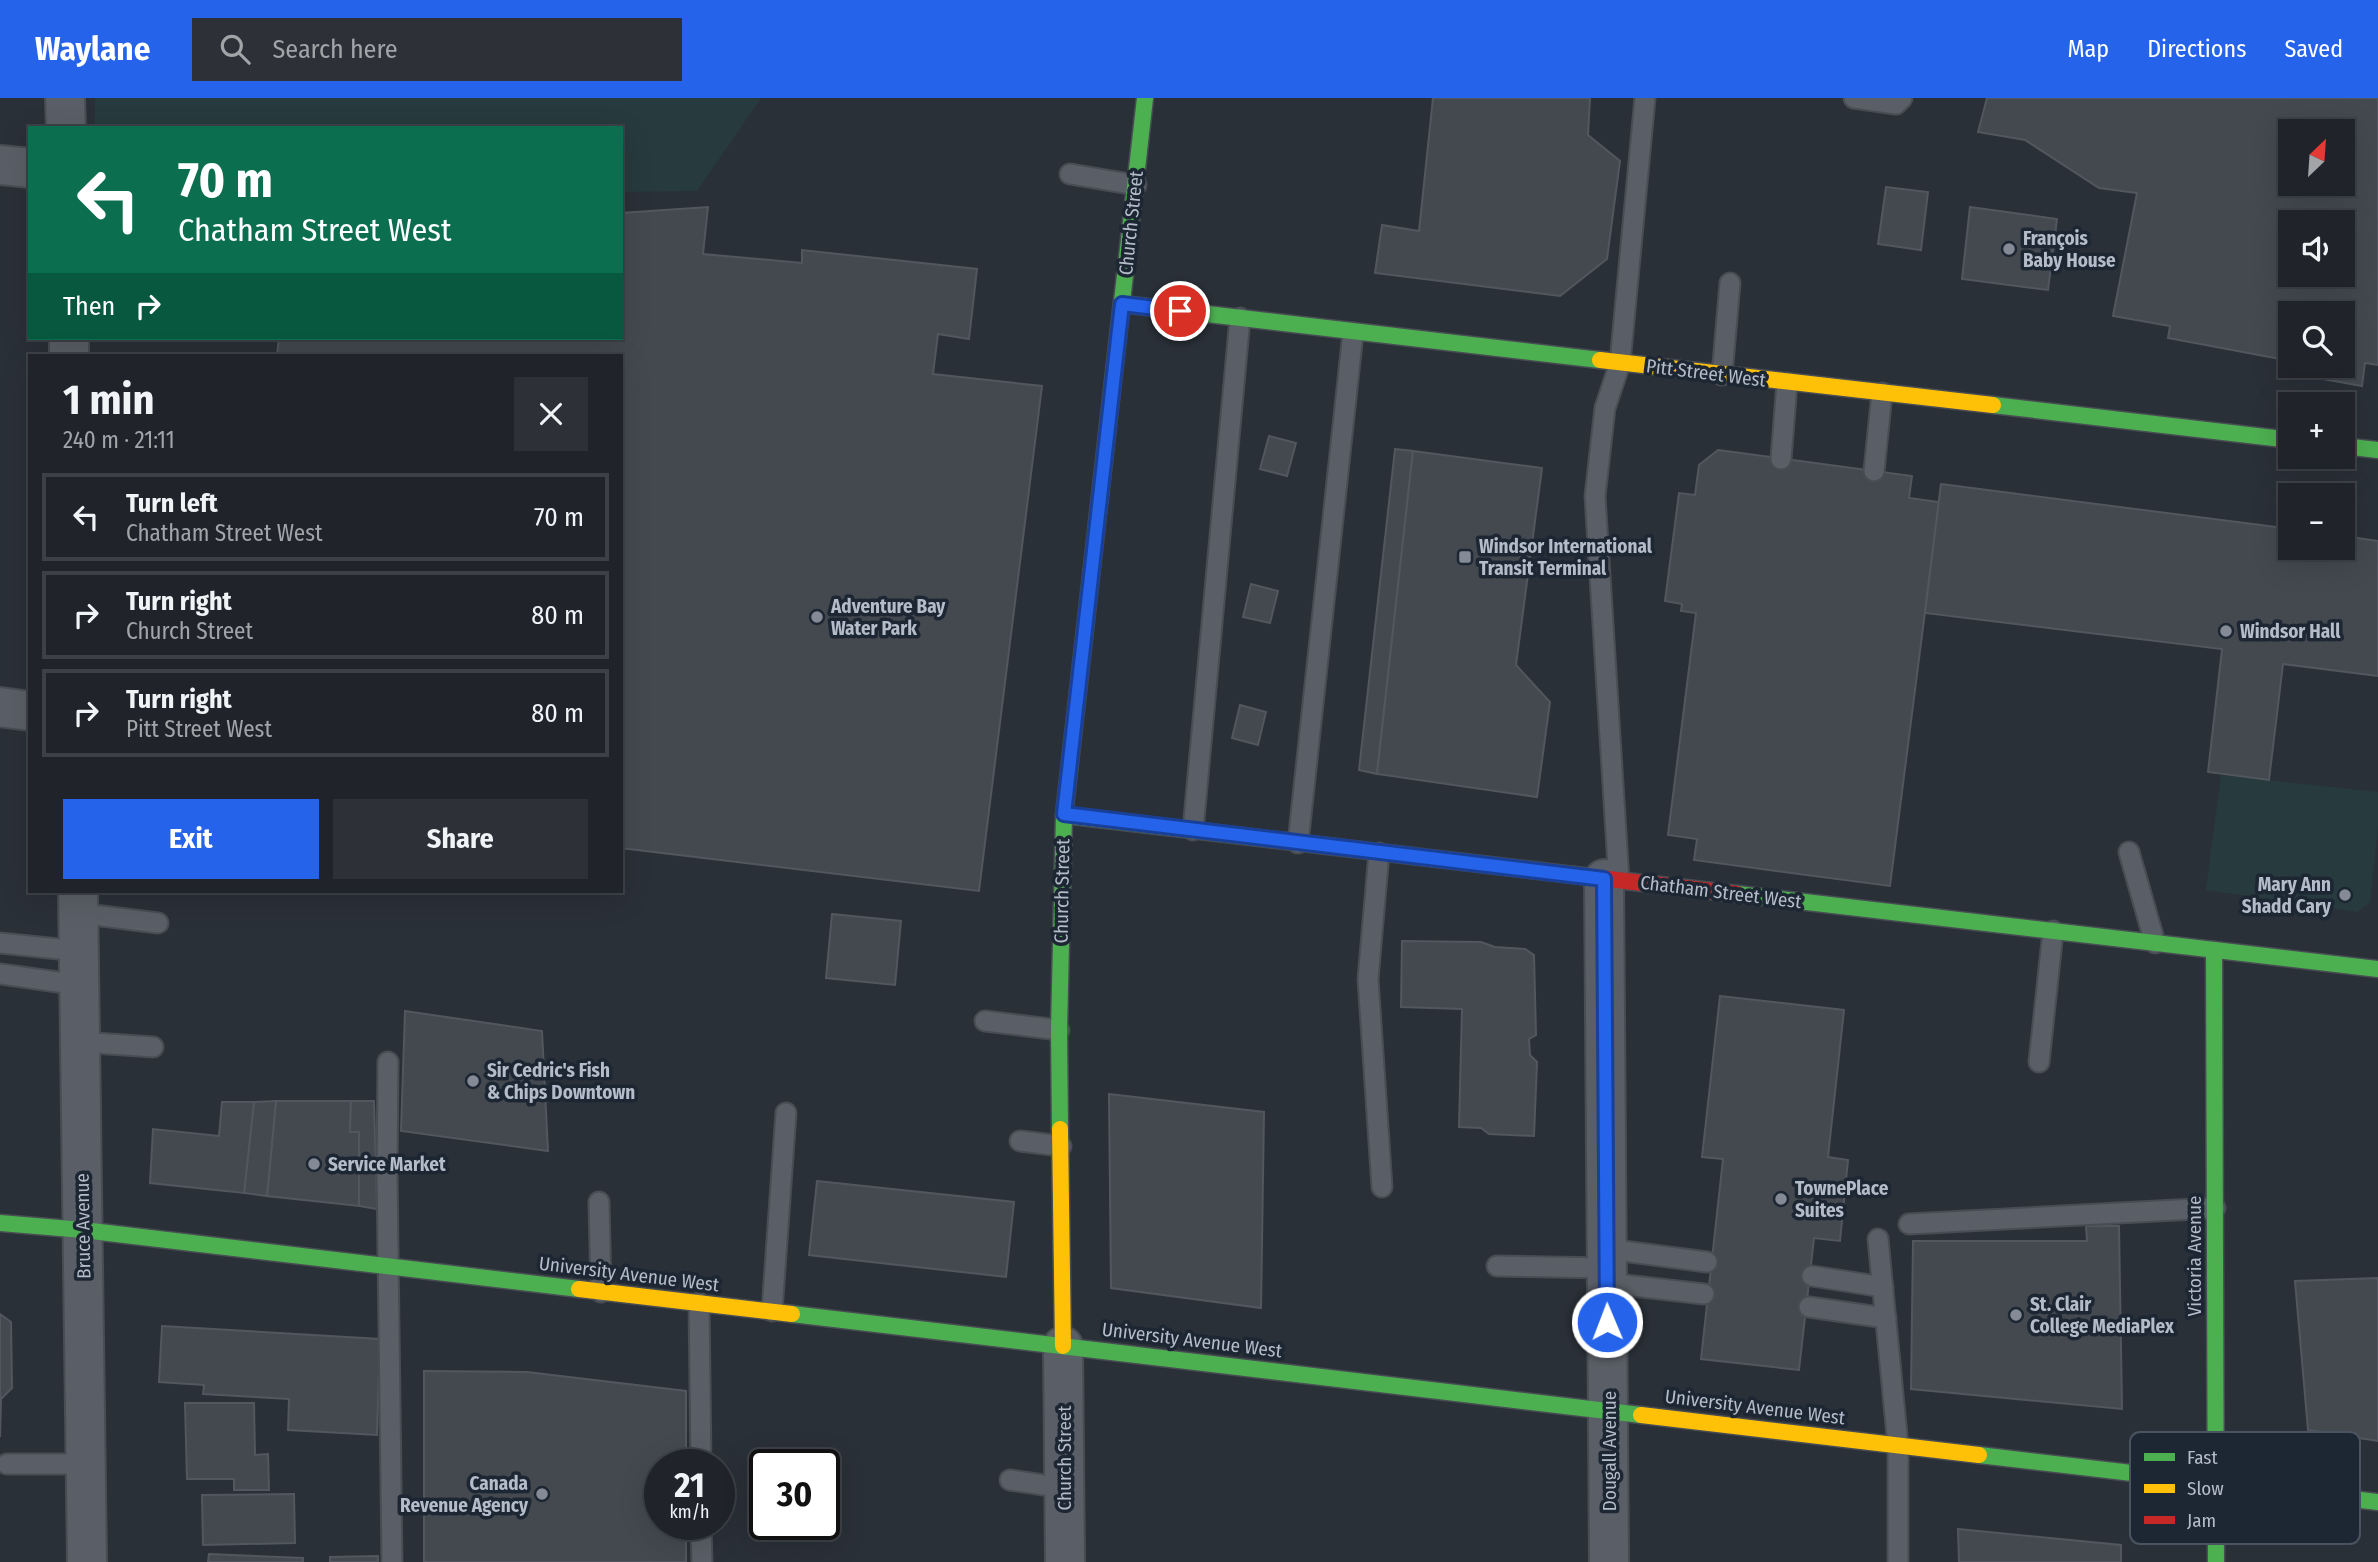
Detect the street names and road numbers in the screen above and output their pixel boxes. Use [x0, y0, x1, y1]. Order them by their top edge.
street label: Church Street [1114, 169, 1148, 276]
street label: Pitt Street West [1645, 354, 1768, 392]
street label: Church Street [1050, 838, 1074, 944]
street label: Chatham Street West [1639, 871, 1804, 913]
street label: Bruce Avenue [71, 1173, 95, 1279]
street label: Victoria Avenue [2183, 1196, 2206, 1316]
street label: University Avenue West [538, 1252, 721, 1297]
street label: University Avenue West [1101, 1318, 1284, 1363]
street label: University Avenue West [1664, 1385, 1847, 1430]
street label: Dougall Avenue [1598, 1391, 1621, 1511]
street label: Church Street [1053, 1405, 1076, 1510]

